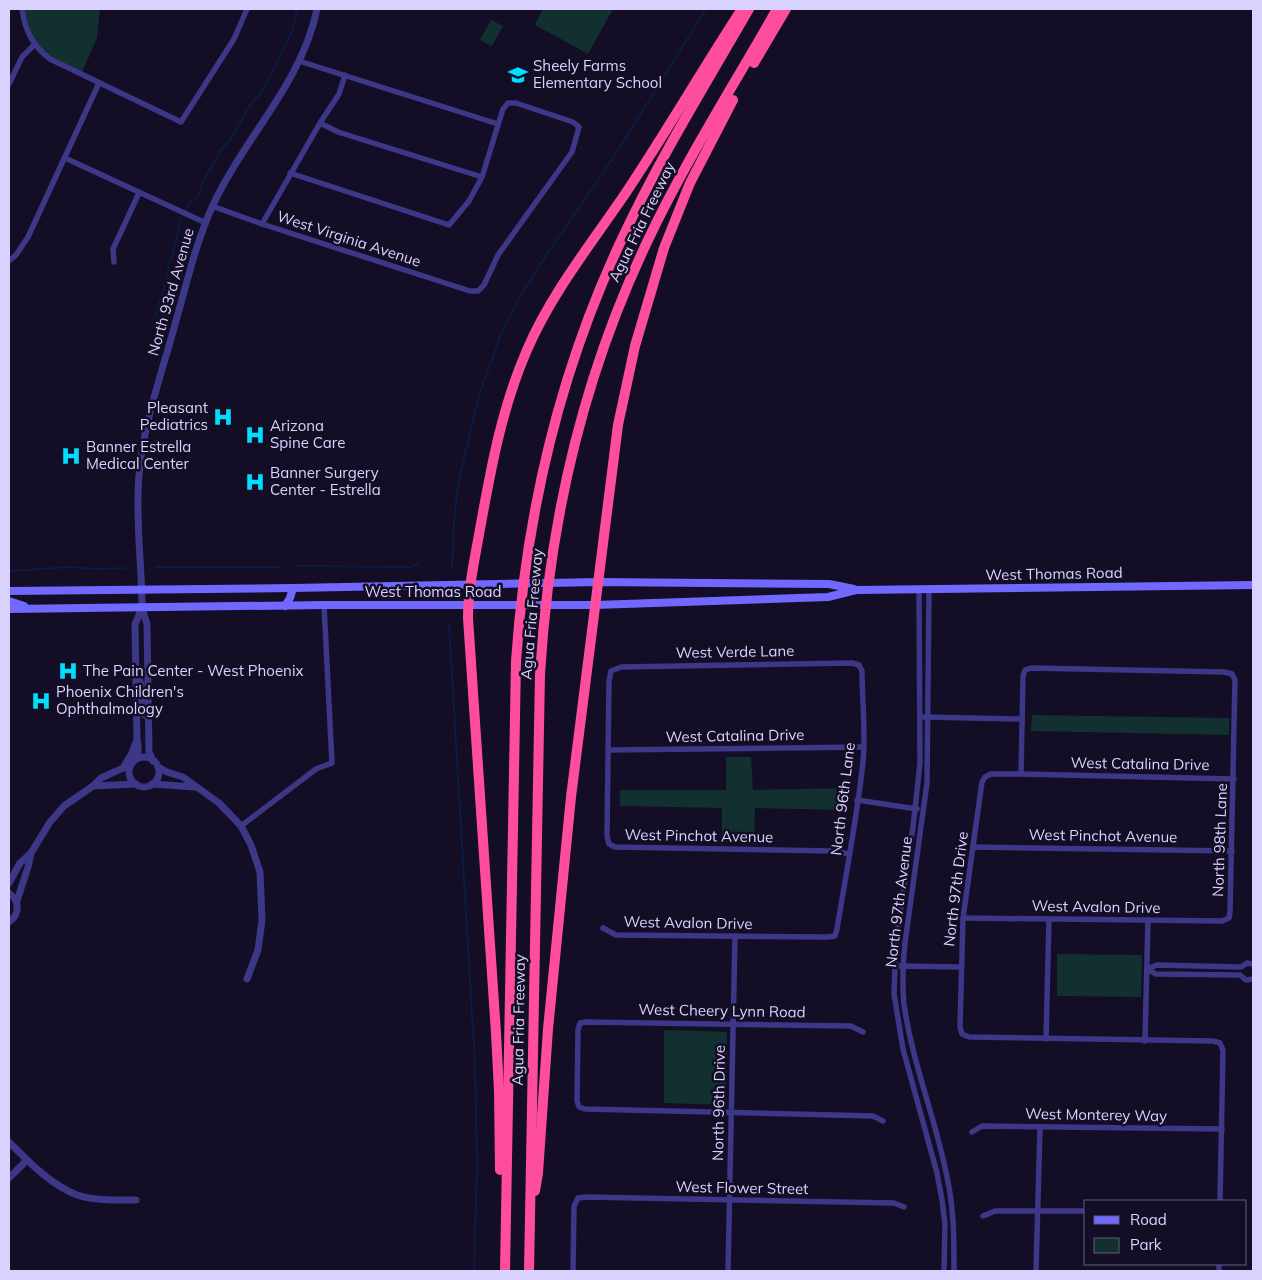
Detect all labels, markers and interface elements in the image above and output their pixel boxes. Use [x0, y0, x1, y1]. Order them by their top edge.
place label: Sheely Farms Elementary School [533, 56, 662, 92]
school or university icon: Sheely Farms Elementary School [507, 64, 529, 86]
street label: Agua Fria Freeway [604, 159, 679, 285]
street label: West Virginia Avenue [275, 206, 423, 271]
street label: North 93rd Avenue [143, 226, 198, 358]
place label: Pleasant Pediatrics [140, 398, 208, 434]
hospital icon: Pleasant Pediatrics [212, 406, 234, 428]
place label: Arizona Spine Care [270, 416, 345, 452]
hospital icon: Arizona Spine Care [244, 424, 266, 446]
place label: Banner Estrella Medical Center [86, 437, 191, 473]
hospital icon: Banner Estrella Medical Center [60, 445, 82, 467]
place label: Banner Surgery Center - Estrella [270, 463, 381, 499]
hospital icon: Banner Surgery Center - Estrella [244, 471, 266, 493]
street label: Agua Fria Freeway [516, 548, 547, 680]
street label: West Thomas Road [985, 563, 1123, 584]
street label: West Thomas Road [364, 582, 502, 601]
street label: West Verde Lane [675, 641, 795, 662]
hospital icon: The Pain Center - West Phoenix [57, 660, 79, 682]
place label: The Pain Center - West Phoenix [83, 661, 303, 680]
place label: Phoenix Children's Ophthalmology [56, 682, 184, 718]
hospital icon: Phoenix Children's Ophthalmology [30, 690, 52, 712]
street label: West Catalina Drive [665, 725, 805, 746]
street label: North 96th Lane [826, 741, 859, 857]
street label: West Catalina Drive [1070, 753, 1210, 774]
street label: North 98th Lane [1208, 783, 1231, 897]
street label: West Pinchot Avenue [624, 825, 774, 846]
street label: West Pinchot Avenue [1028, 825, 1178, 846]
street label: North 97th Drive [939, 830, 972, 948]
street label: North 97th Avenue [881, 835, 916, 968]
street label: West Avalon Drive [1031, 896, 1161, 917]
street label: West Avalon Drive [623, 912, 753, 933]
street label: Agua Fria Freeway [508, 954, 529, 1086]
street label: West Cheery Lynn Road [638, 1000, 806, 1021]
street label: North 96th Drive [708, 1045, 729, 1161]
street label: West Monterey Way [1025, 1104, 1167, 1125]
street label: West Flower Street [675, 1177, 809, 1198]
legend [1084, 1200, 1247, 1265]
text: Road [1130, 1210, 1167, 1229]
text: Park [1130, 1235, 1162, 1254]

